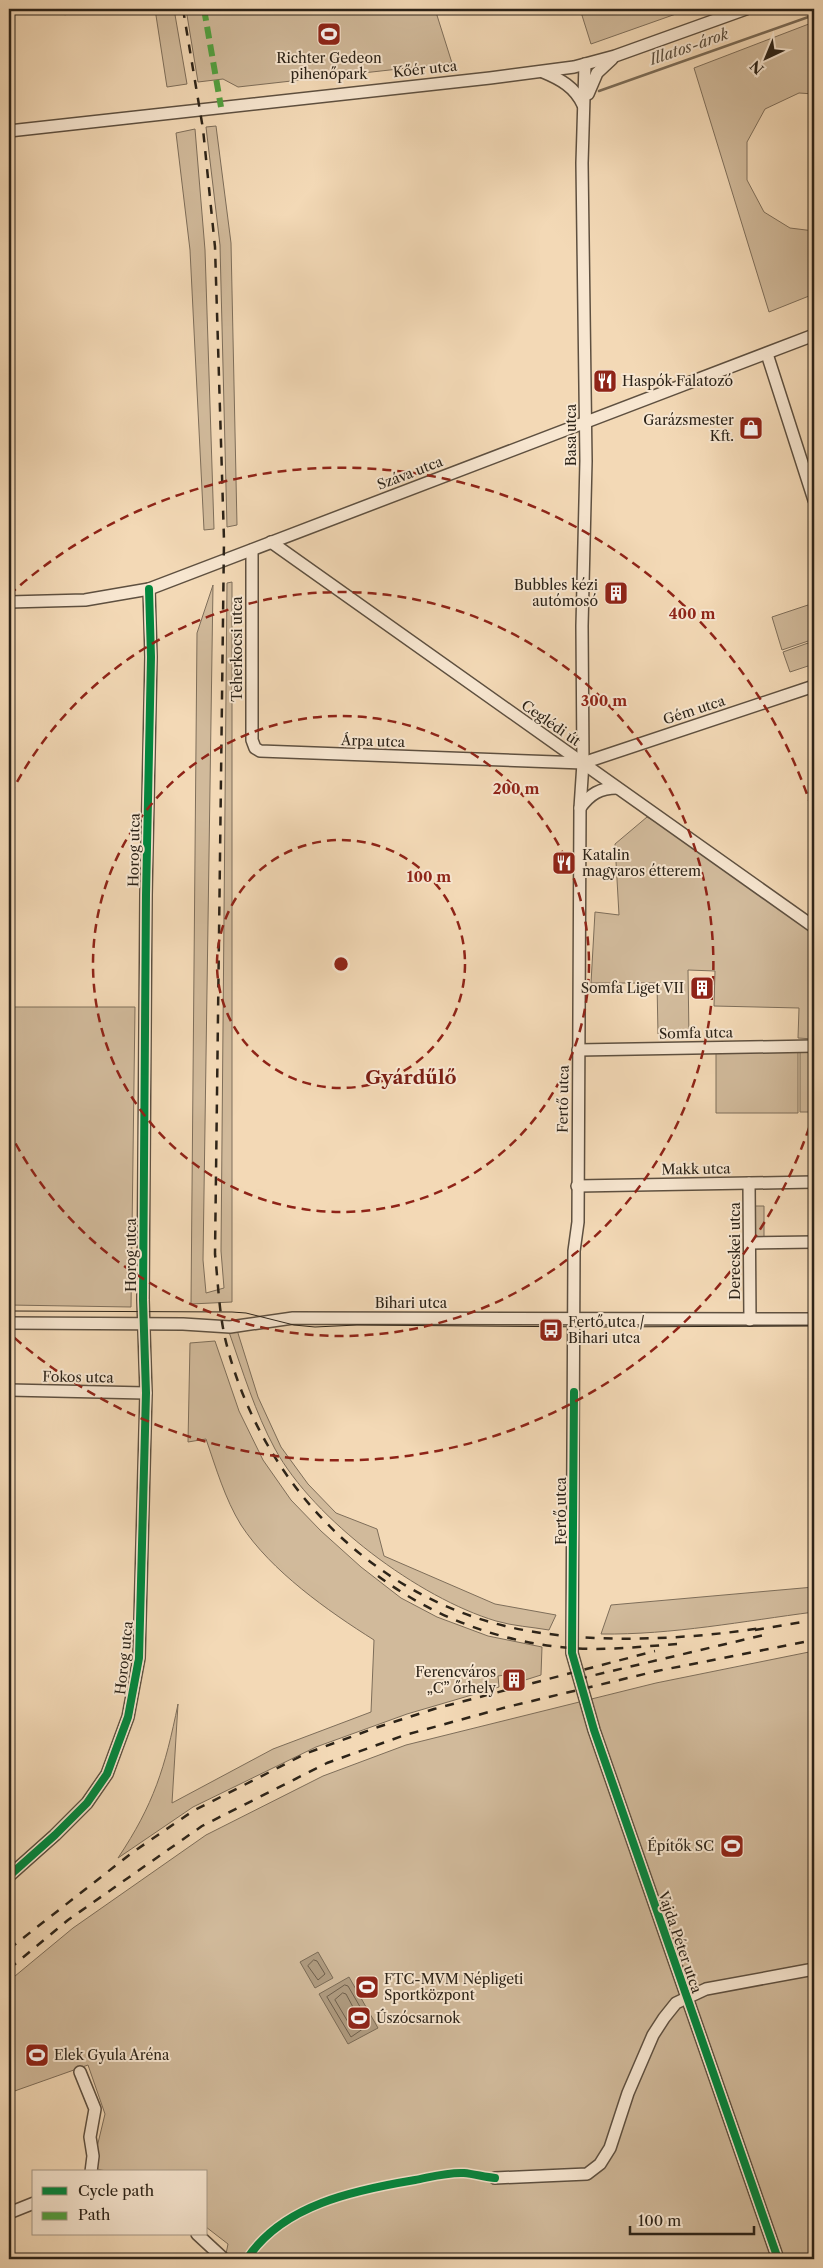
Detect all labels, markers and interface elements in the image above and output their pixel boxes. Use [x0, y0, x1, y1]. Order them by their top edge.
sports icon: Richter Gedeon pihenőpark [316, 21, 342, 47]
water label: Illatos-árok [646, 24, 731, 69]
north arrow [740, 32, 790, 82]
place label: Richter Gedeon pihenőpark [276, 49, 382, 83]
street label: Kőér utca [392, 57, 459, 81]
text: N [746, 57, 768, 78]
restaurant icon: Haspók Falatozó [592, 368, 618, 394]
place label: Haspók Falatozó [622, 372, 733, 390]
street label: Basa utca [562, 403, 580, 466]
place label: Garázsmester Kft. [643, 411, 734, 445]
shop icon: Garázsmester Kft. [738, 415, 764, 441]
street label: Száva utca [375, 452, 446, 494]
place label: Bubbles kézi autómosó [514, 576, 598, 610]
building icon: Bubbles kézi autómosó [603, 580, 629, 606]
street label: Teherkocsi utca [228, 596, 246, 702]
text: 400 m [669, 604, 715, 623]
text: 300 m [581, 691, 627, 710]
street label: Gém utca [661, 691, 728, 728]
street label: Ceglédi út [518, 696, 584, 750]
street label: Árpa utca [340, 731, 406, 751]
text: 200 m [493, 779, 539, 798]
street label: Horog utca [124, 812, 144, 887]
place label: Katalin magyaros étterem [582, 846, 701, 880]
restaurant icon: Katalin magyaros étterem [551, 850, 577, 876]
text: 100 m [407, 867, 451, 886]
centre of rings [332, 955, 350, 973]
building icon: Somfa Liget VII [689, 975, 715, 1001]
place label: Somfa Liget VII [581, 979, 684, 997]
street label: Somfa utca [659, 1023, 734, 1043]
street label: Fertő utca [553, 1064, 573, 1133]
district label: Gyárdűlő [365, 1066, 457, 1089]
street label: Makk utca [661, 1159, 731, 1179]
street label: Derecskei utca [726, 1201, 744, 1300]
street label: Horog utca [122, 1217, 140, 1292]
street label: Bihari utca [375, 1294, 448, 1312]
place label: Fertő utca / Bihari utca [568, 1313, 644, 1347]
bus stop icon: Fertő utca / Bihari utca [538, 1317, 564, 1343]
street label: Fokos utca [42, 1367, 114, 1387]
street label: Fertő utca [552, 1476, 570, 1545]
street label: Horog utca [111, 1620, 137, 1696]
place label: Ferencváros „C” őrhely [415, 1663, 496, 1697]
building icon: Ferencváros „C” őrhely [501, 1667, 527, 1693]
sports icon: Építők SC [719, 1833, 745, 1859]
place label: Építők SC [647, 1837, 714, 1855]
street label: Vajda Péter utca [654, 1888, 706, 1996]
place label: FTC-MVM Népligeti Sportközpont [384, 1970, 523, 2004]
sports icon: FTC-MVM Népligeti Sportközpont [354, 1974, 380, 2000]
sports icon: Úszócsarnok [346, 2005, 372, 2031]
place label: Úszócsarnok [376, 2008, 461, 2027]
sports icon: Elek Gyula Aréna [24, 2042, 50, 2068]
place label: Elek Gyula Aréna [54, 2046, 170, 2064]
legend [32, 2170, 208, 2236]
text: Cycle path [78, 2181, 155, 2200]
scale bar [630, 2203, 754, 2235]
text: Path [78, 2205, 111, 2224]
text: 100 m [638, 2211, 681, 2230]

